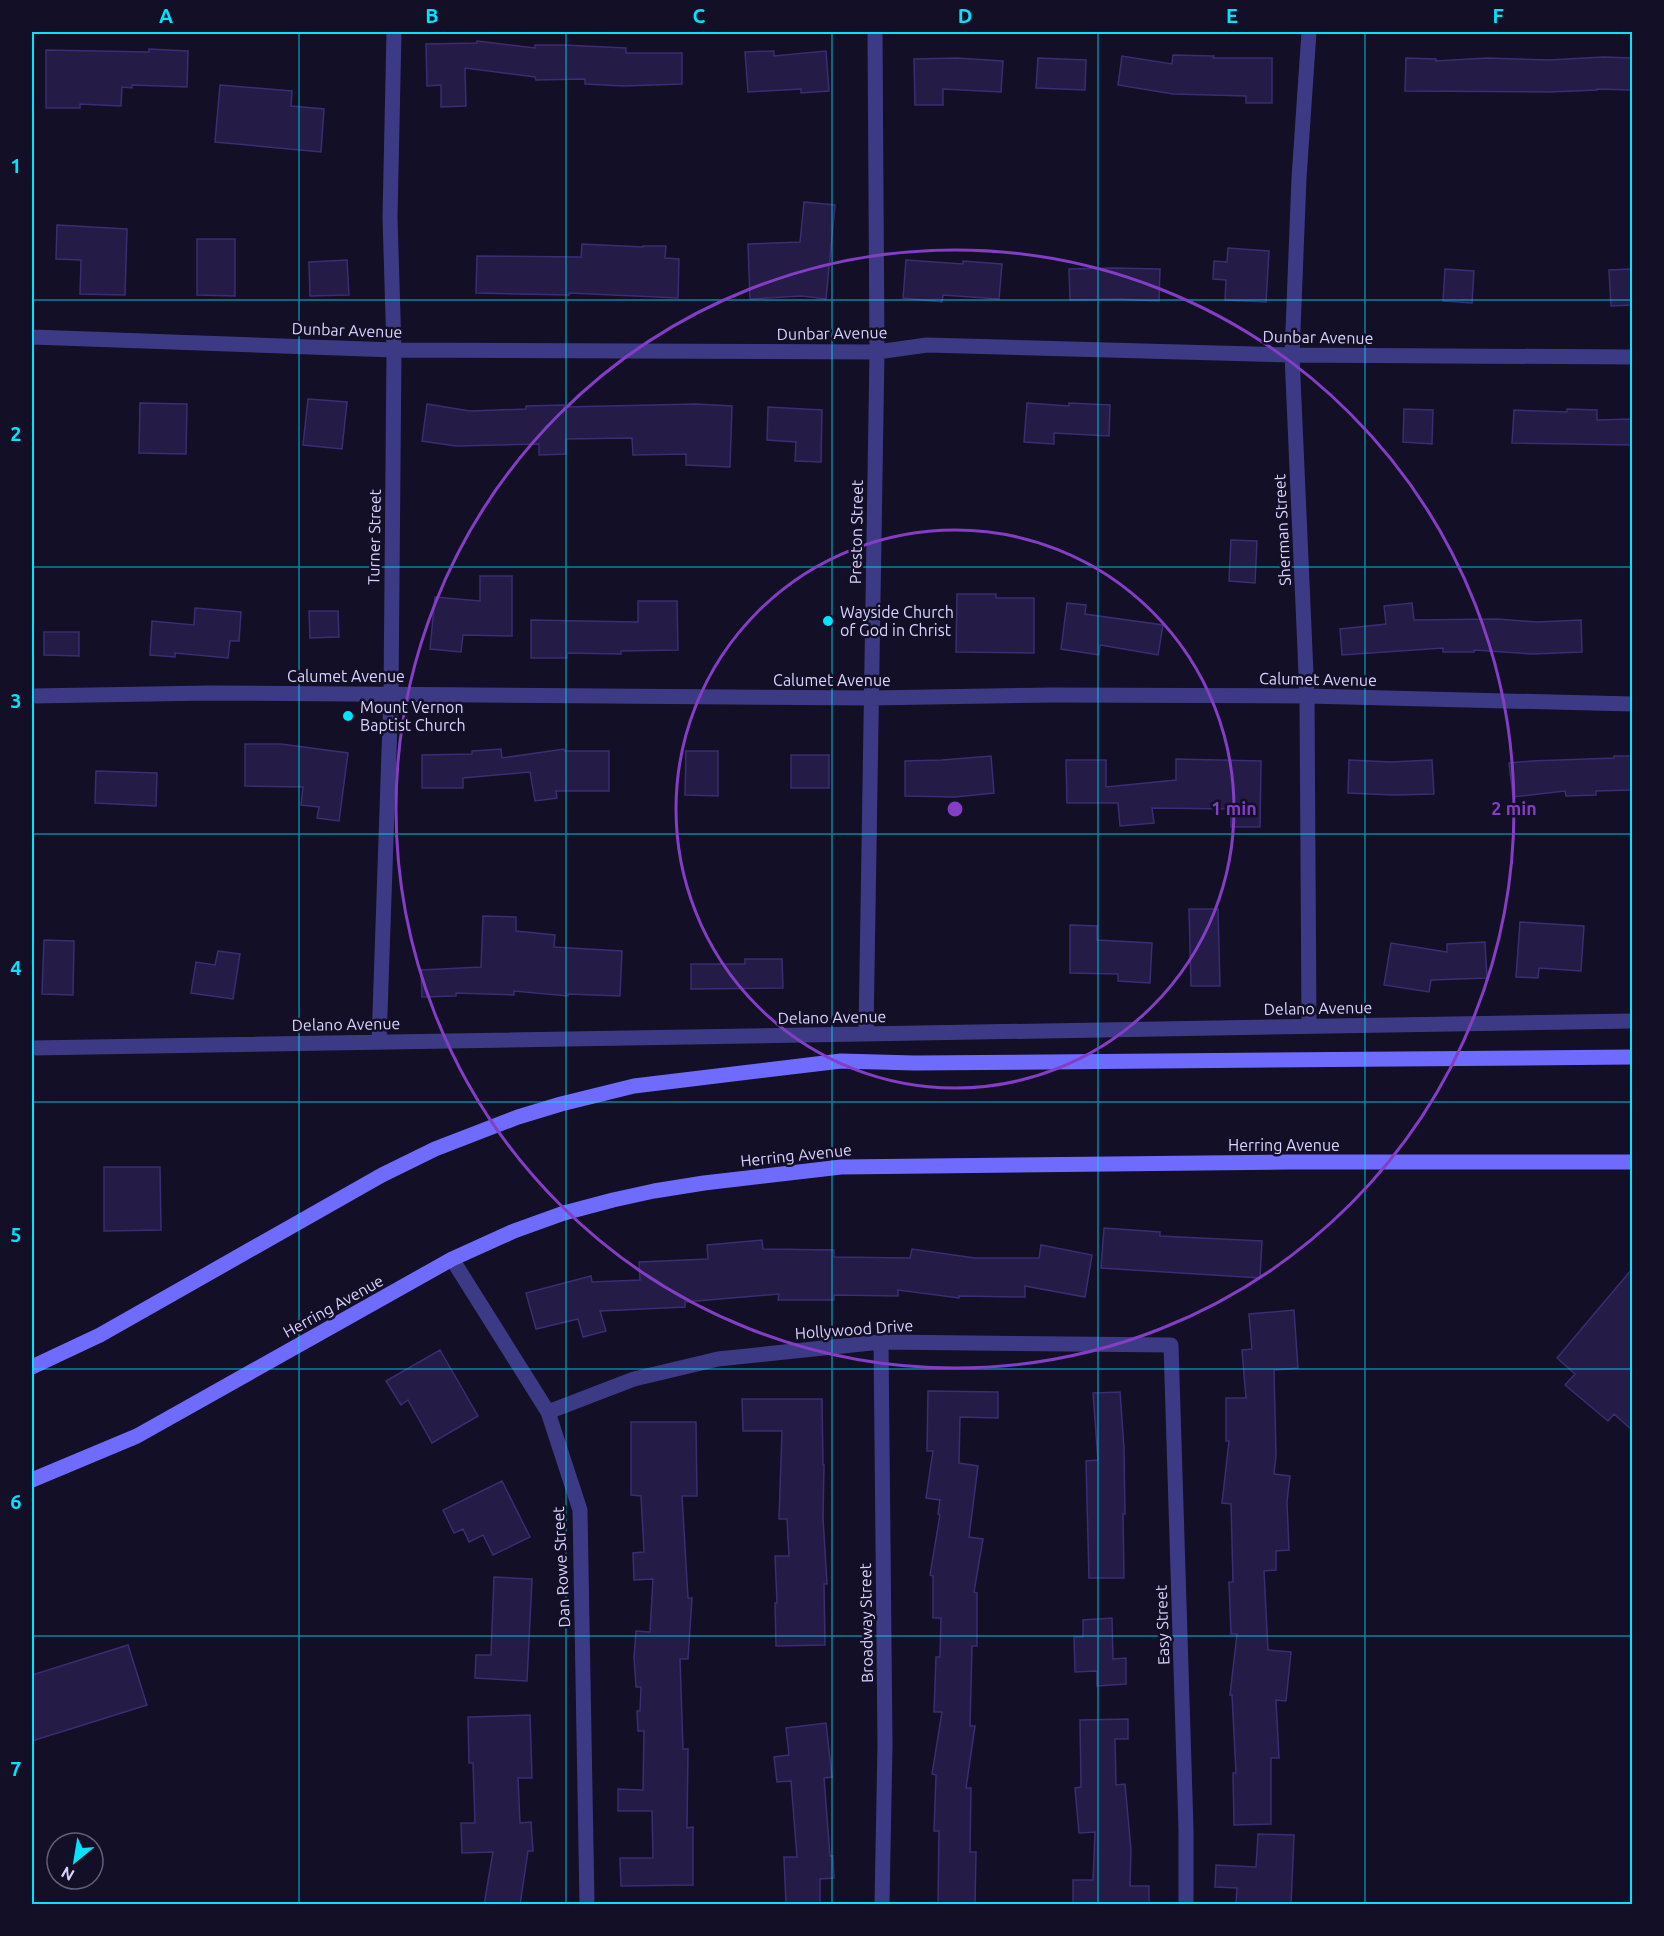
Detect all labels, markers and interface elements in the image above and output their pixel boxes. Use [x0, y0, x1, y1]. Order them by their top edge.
text: A [159, 4, 173, 27]
text: B [425, 4, 439, 27]
text: C [693, 4, 706, 27]
text: D [958, 4, 972, 27]
text: E [1226, 4, 1238, 27]
text: F [1492, 4, 1504, 27]
text: 1 [10, 154, 22, 177]
street label: Dunbar Avenue [291, 319, 403, 341]
street label: Dunbar Avenue [776, 323, 888, 343]
street label: Dunbar Avenue [1262, 327, 1374, 347]
text: 2 [10, 422, 22, 445]
street label: Sherman Street [1270, 473, 1294, 586]
street label: Preston Street [846, 479, 866, 584]
street label: Turner Street [364, 488, 384, 585]
place label: Wayside Church of God in Christ [840, 603, 954, 639]
marker: Wayside Church of God in Christ [821, 614, 835, 628]
street label: Calumet Avenue [287, 667, 405, 685]
street label: Calumet Avenue [1259, 669, 1377, 689]
street label: Calumet Avenue [773, 671, 891, 689]
text: 3 [10, 689, 22, 712]
place label: Mount Vernon Baptist Church [360, 698, 466, 734]
marker: Mount Vernon Baptist Church [341, 709, 355, 723]
text: 1 min [1211, 798, 1257, 818]
text: 2 min [1491, 798, 1537, 818]
centre of rings [945, 799, 965, 819]
text: 4 [10, 956, 22, 979]
street label: Delano Avenue [1264, 998, 1372, 1018]
street label: Delano Avenue [778, 1007, 886, 1027]
street label: Delano Avenue [292, 1014, 400, 1034]
street label: Herring Avenue [1228, 1136, 1340, 1154]
street label: Herring Avenue [739, 1140, 853, 1170]
text: 5 [10, 1223, 22, 1246]
street label: Herring Avenue [280, 1271, 386, 1341]
street label: Hollywood Drive [794, 1316, 914, 1342]
text: 6 [10, 1490, 22, 1513]
street label: Dan Rowe Street [549, 1505, 573, 1628]
street label: Broadway Street [856, 1562, 876, 1683]
street label: Easy Street [1152, 1584, 1172, 1665]
text: 7 [10, 1757, 22, 1780]
north arrow [45, 1831, 105, 1891]
text: N [58, 1863, 77, 1885]

